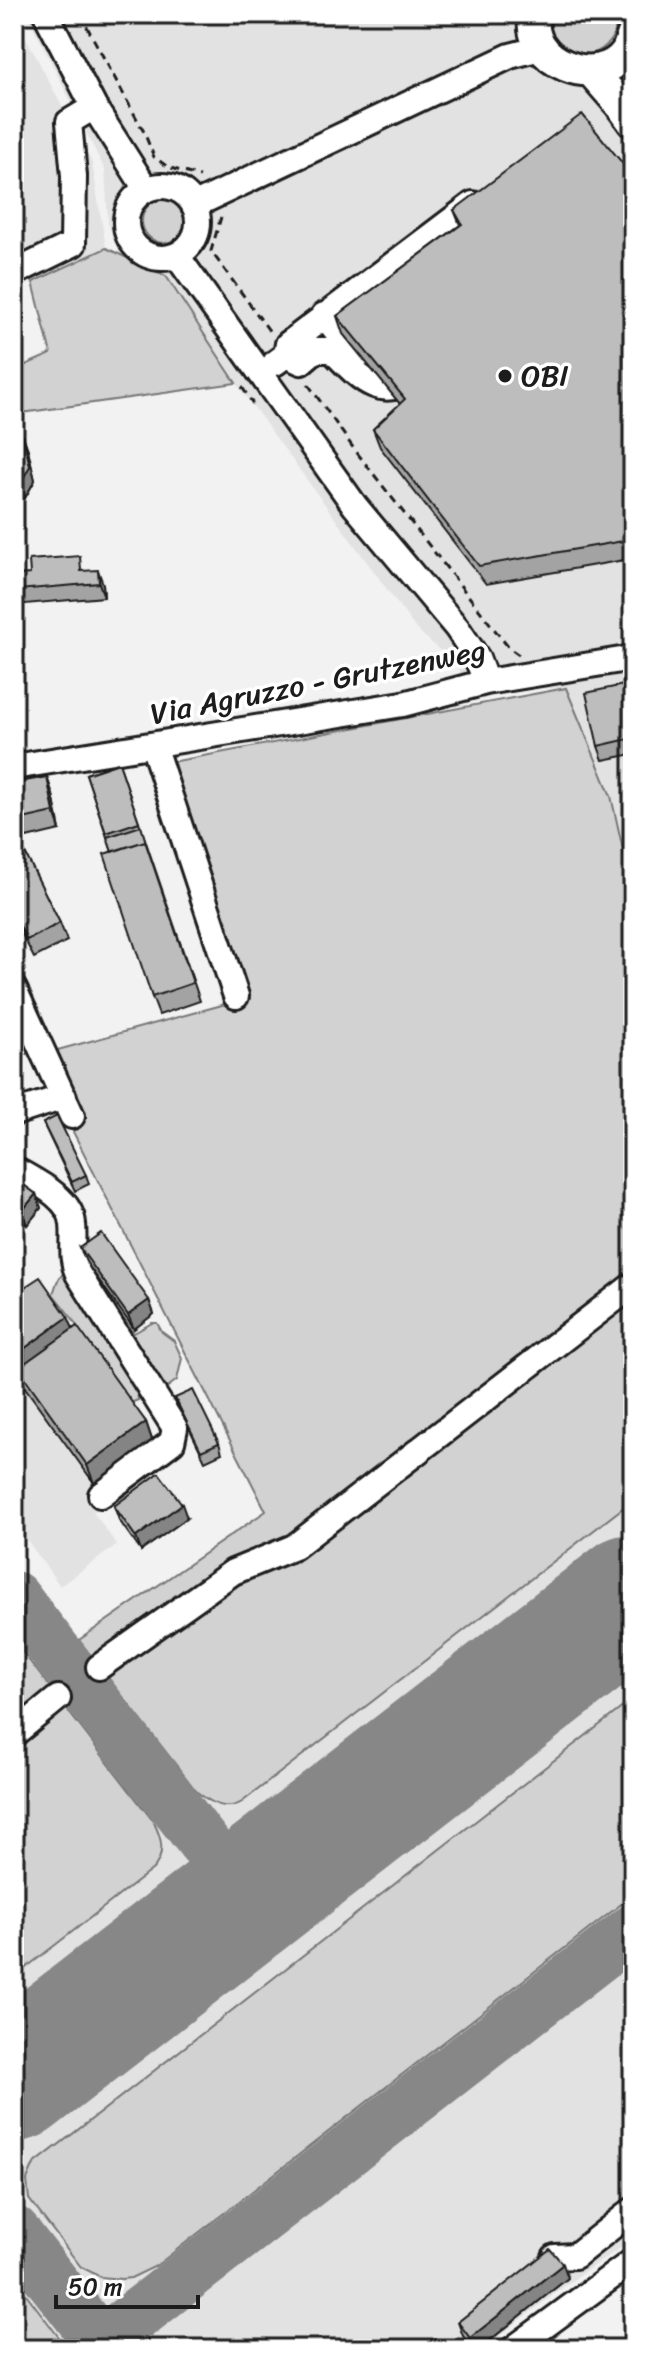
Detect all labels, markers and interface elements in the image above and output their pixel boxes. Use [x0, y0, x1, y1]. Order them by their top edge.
place label: OBI [521, 349, 569, 403]
marker: OBI [496, 367, 514, 385]
street label: Via Agruzzo - Grutzenweg [146, 623, 490, 741]
scale bar [56, 2259, 198, 2309]
text: 50 m [68, 2266, 123, 2308]

